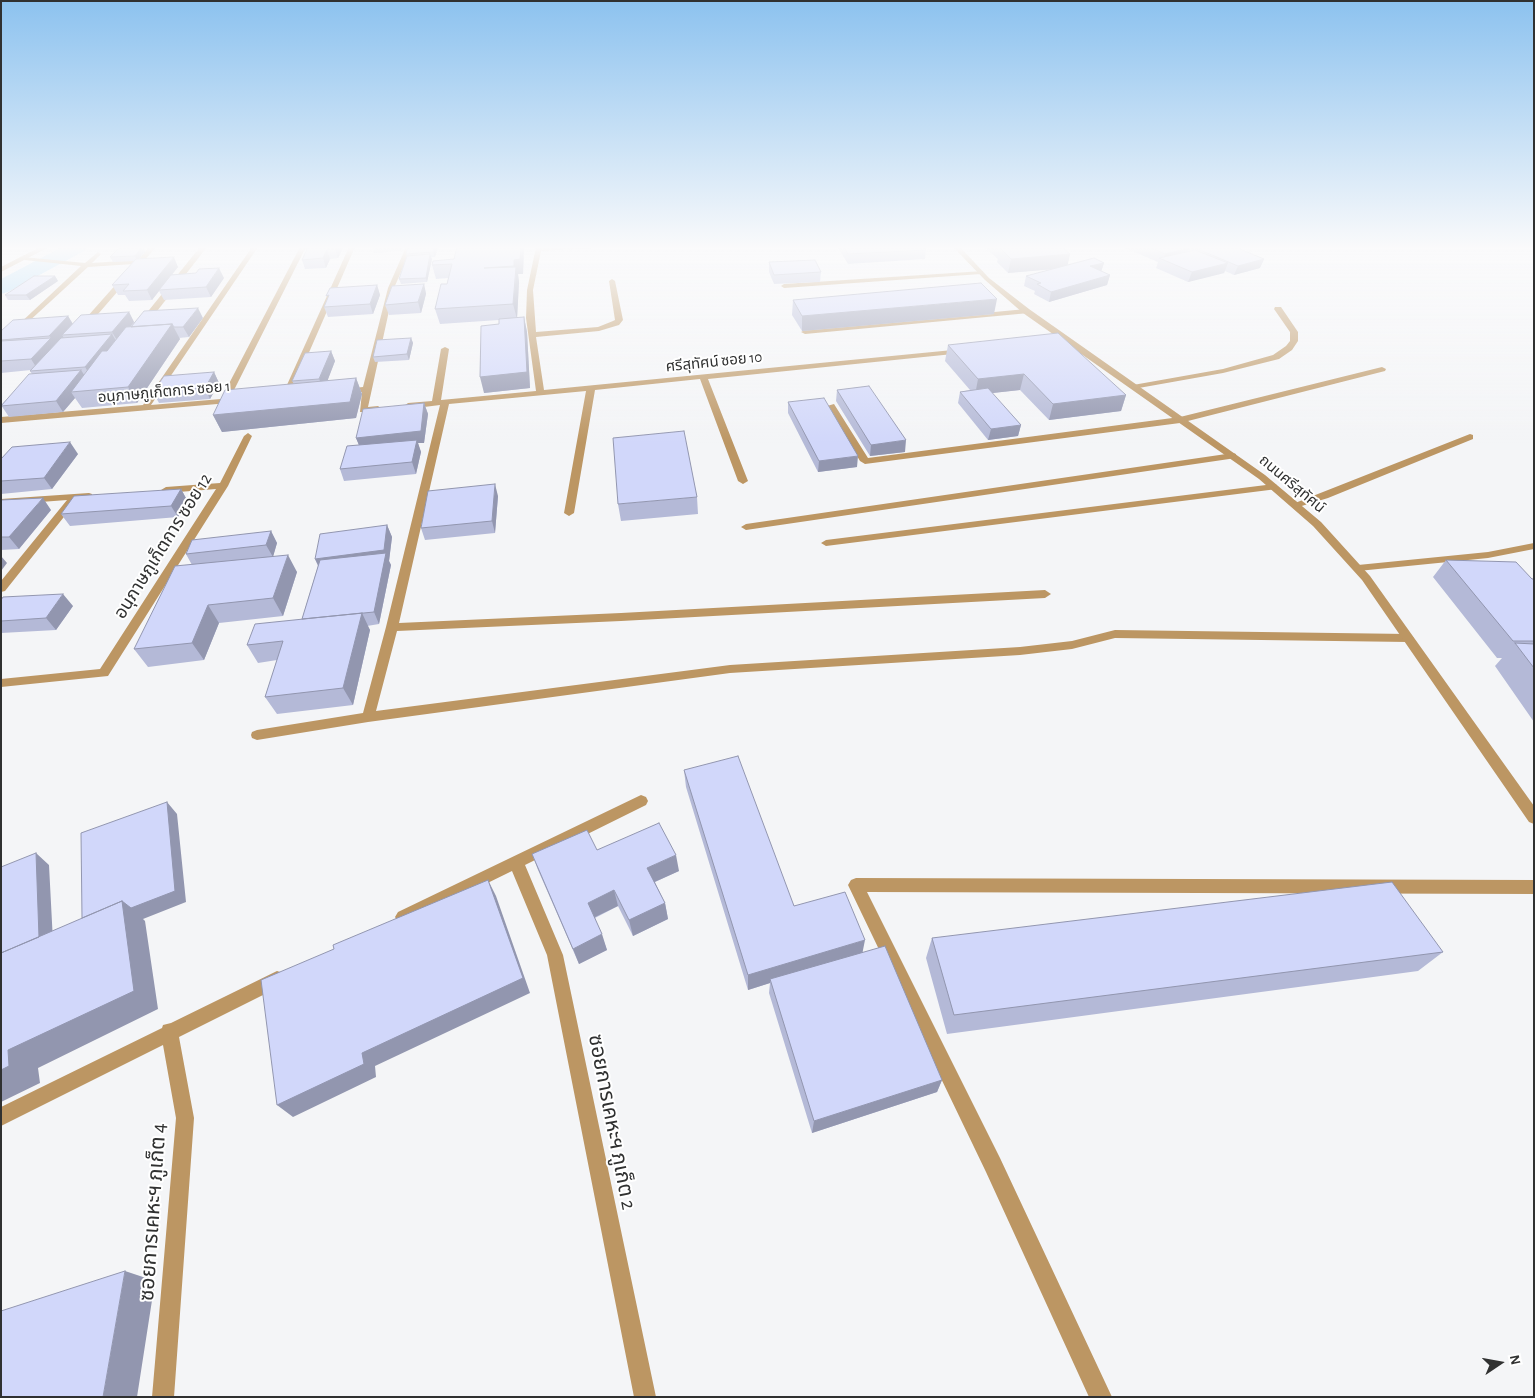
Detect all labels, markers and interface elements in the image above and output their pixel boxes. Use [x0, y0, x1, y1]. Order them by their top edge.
street label: ศรีสุทัศน์ ซอย 10 [665, 348, 763, 376]
street label: อนุภาษภูเก็ตการ ซอย 1 [97, 377, 231, 407]
street label: ถนนศรีสุทัศน์ [1255, 451, 1329, 517]
street label: อนุภาษภูเก็ตการ ซอย 12 [109, 469, 217, 623]
street label: ซอยการเคหะฯ ภูเก็ต 2 [583, 1032, 641, 1212]
street label: ซอยการเคหะฯ ภูเก็ต 4 [134, 1122, 172, 1302]
north arrow [1475, 1338, 1525, 1388]
text: N [1507, 1354, 1523, 1366]

